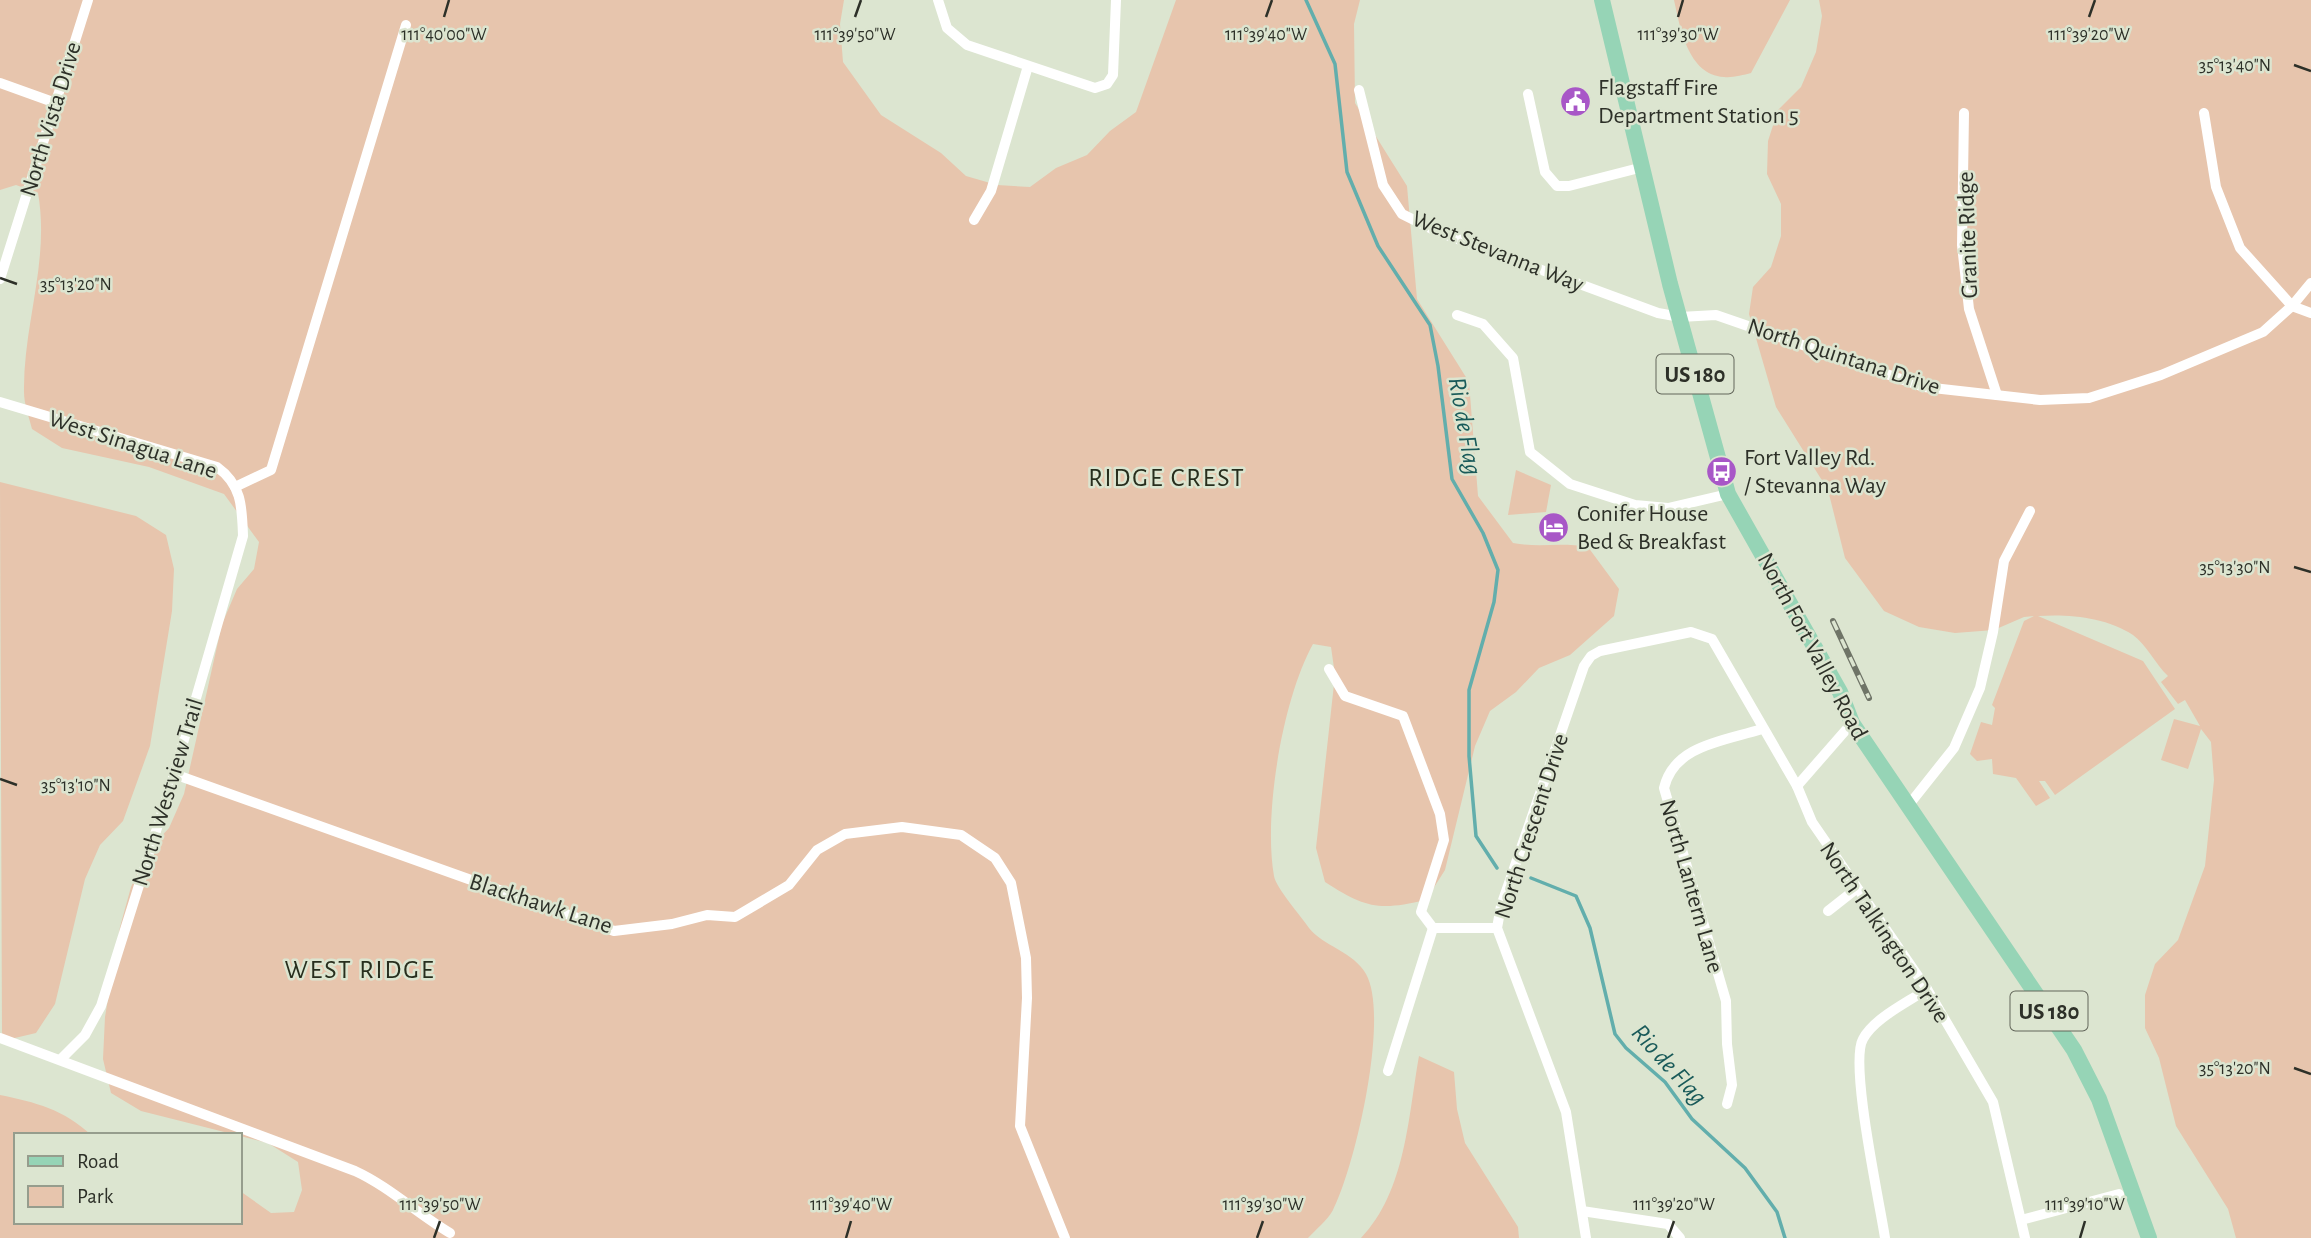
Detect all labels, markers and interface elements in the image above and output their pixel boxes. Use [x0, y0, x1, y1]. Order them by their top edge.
text: 111°40'00"W [401, 26, 487, 44]
text: 111°39'50"W [814, 26, 896, 44]
text: 111°39'40"W [1225, 26, 1307, 44]
text: 111°39'30"W [1638, 26, 1719, 44]
text: 111°39'20"W [2048, 26, 2130, 44]
street label: North Vista Drive [16, 39, 86, 199]
text: 35°13'40"N [2199, 57, 2271, 75]
place label: Flagstaff Fire Department Station 5 [1598, 76, 1799, 128]
public building icon: Flagstaff Fire Department Station 5 [1558, 84, 1592, 118]
street label: Granite Ridge [1954, 171, 1982, 299]
street label: West Stevanna Way [1408, 207, 1587, 297]
text: 35°13'20"N [40, 276, 112, 294]
street label: North Quintana Drive [1744, 314, 1943, 399]
road number: US 180 [1656, 354, 1734, 394]
water label: Rio de Flag [1444, 375, 1486, 477]
street label: West Sinagua Lane [45, 406, 220, 484]
place label: Fort Valley Rd. / Stevanna Way [1744, 446, 1886, 498]
bus stop icon: Fort Valley Rd. / Stevanna Way [1704, 454, 1738, 488]
district label: RIDGE CREST [1088, 465, 1246, 491]
place label: Conifer House Bed & Breakfast [1577, 502, 1726, 554]
hotel icon: Conifer House Bed & Breakfast [1537, 510, 1571, 544]
street label: North Fort Valley Road [1753, 549, 1872, 744]
text: 35°13'30"N [2199, 559, 2271, 577]
street label: North Westview Trail [128, 696, 208, 889]
street label: North Crescent Drive [1491, 731, 1573, 922]
text: 35°13'10"N [41, 777, 111, 795]
street label: North Lantern Lane [1655, 797, 1727, 976]
street label: North Talkington Drive [1815, 838, 1954, 1027]
street label: Blackhawk Lane [466, 870, 615, 938]
district label: WEST RIDGE [285, 957, 435, 983]
road number: US 180 [2010, 992, 2088, 1030]
water label: Rio de Flag [1626, 1019, 1712, 1110]
text: 35°13'20"N [2199, 1060, 2271, 1078]
legend [14, 1133, 242, 1224]
text: Road [77, 1151, 119, 1172]
text: Park [77, 1186, 114, 1207]
text: 111°39'50"W [399, 1196, 481, 1214]
text: 111°39'40"W [810, 1196, 892, 1214]
text: 111°39'30"W [1223, 1196, 1304, 1214]
text: 111°39'20"W [1633, 1196, 1715, 1214]
text: 111°39'10"W [2045, 1196, 2125, 1214]

